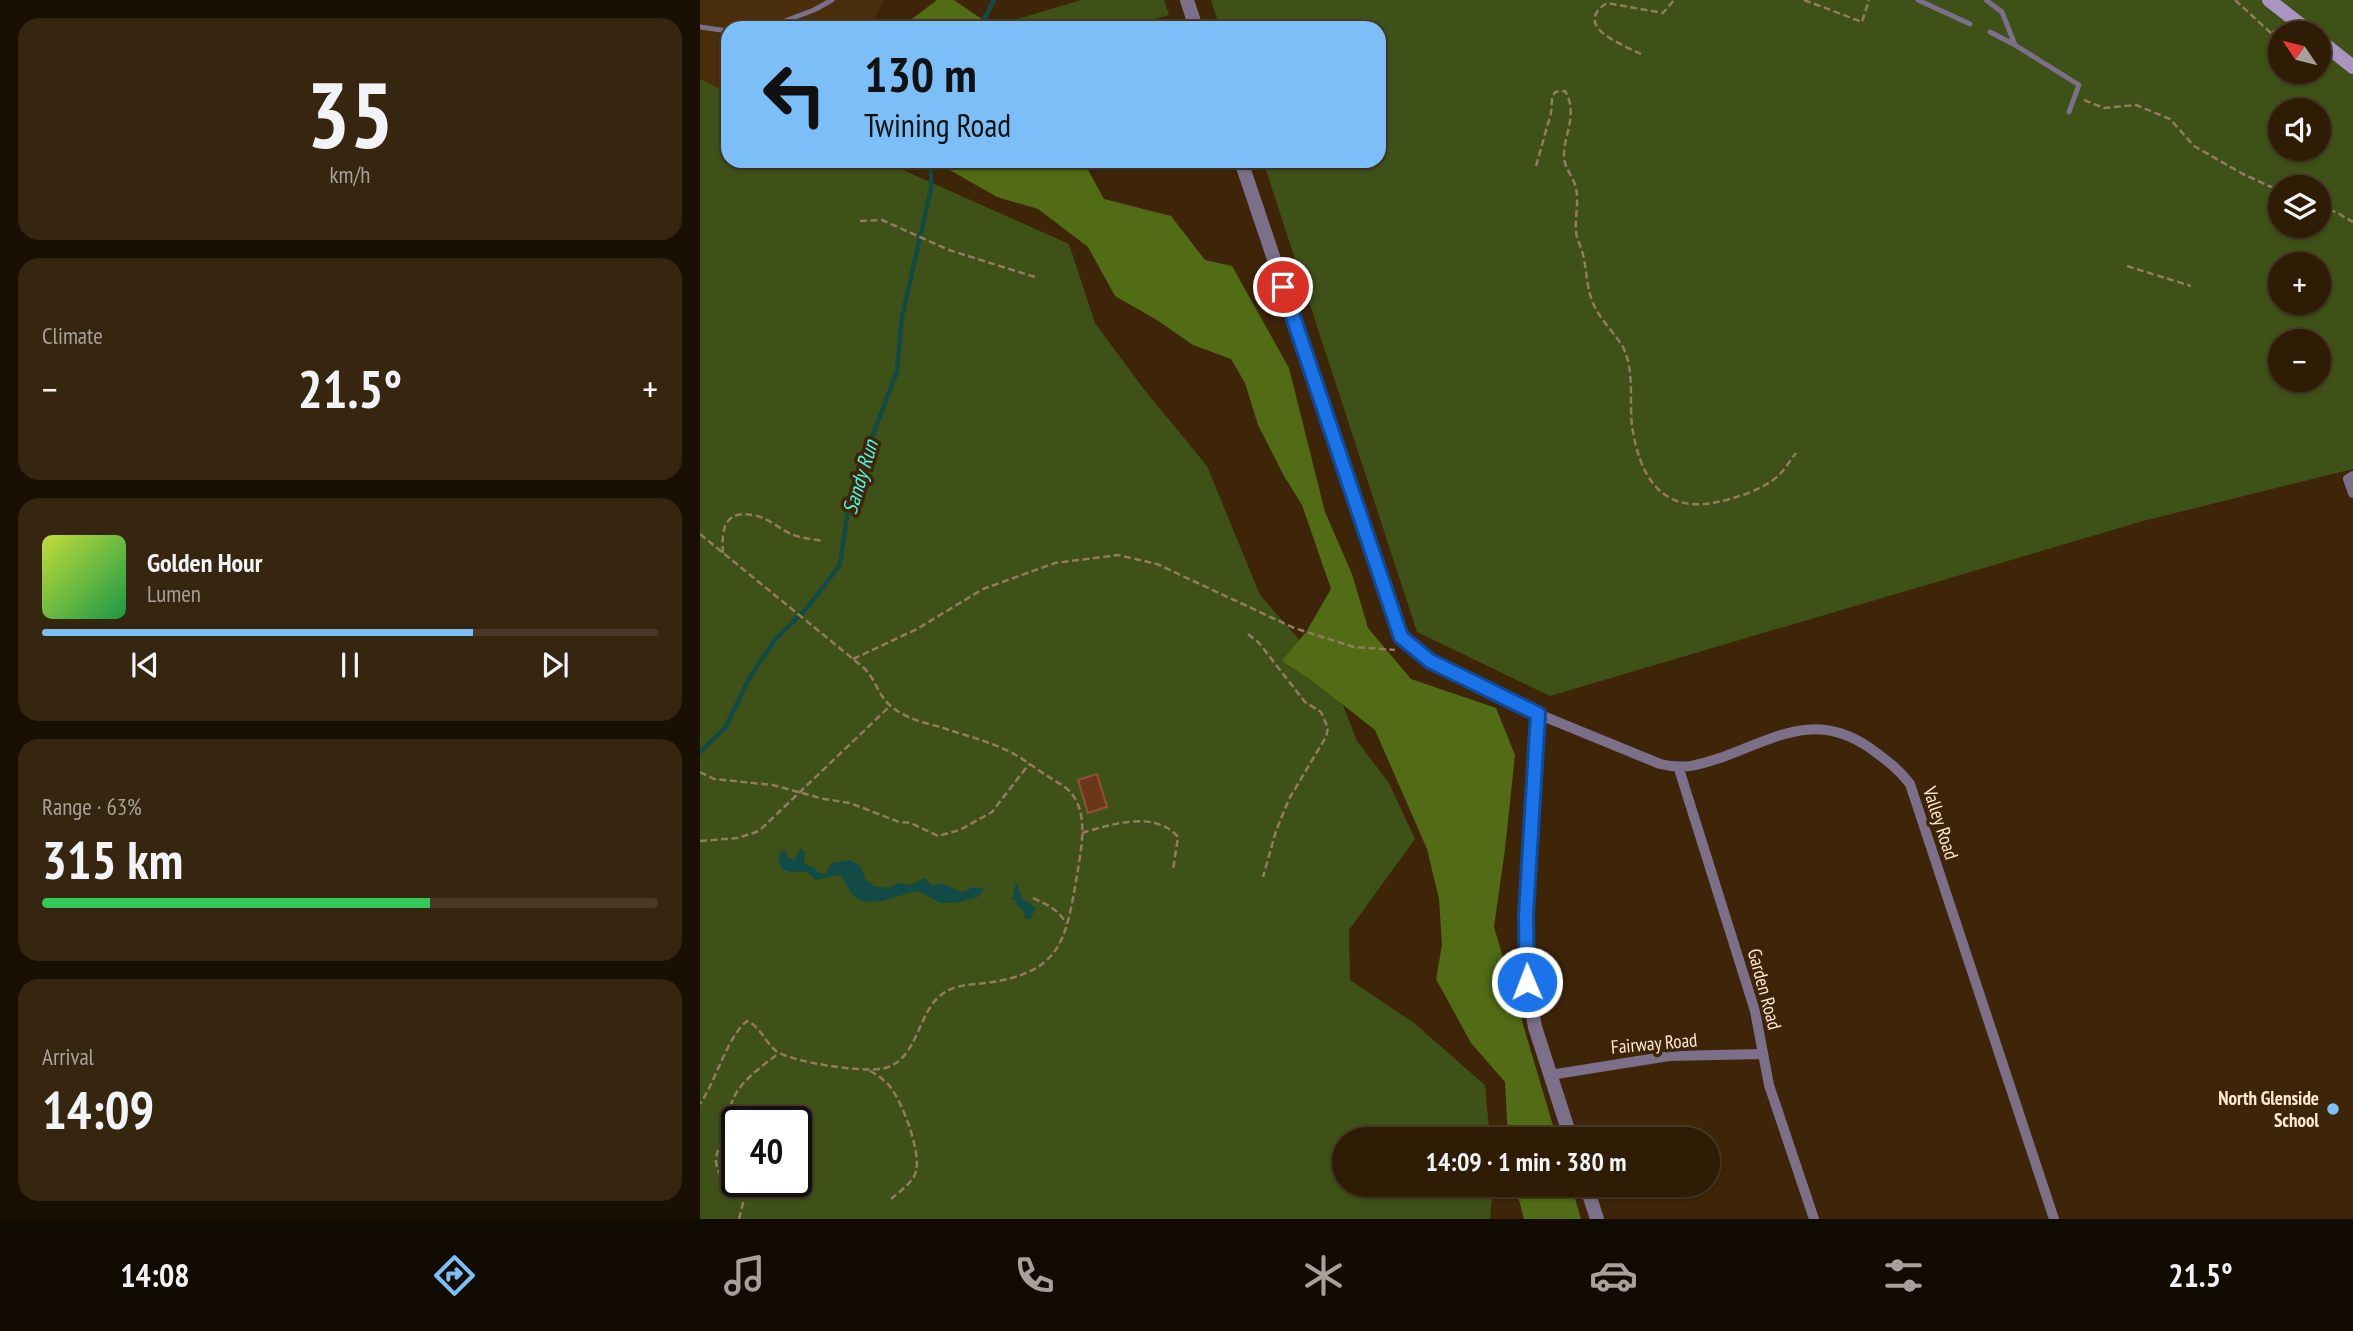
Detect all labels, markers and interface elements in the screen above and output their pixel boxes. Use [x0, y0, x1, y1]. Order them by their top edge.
north arrow [2268, 21, 2331, 84]
map controls [2268, 21, 2331, 392]
text: 130 m [864, 42, 977, 106]
icon: left [749, 49, 840, 140]
text: 35 [307, 55, 394, 173]
button: sound [2268, 98, 2331, 161]
text: Twining Road [864, 104, 1011, 146]
text: km/h [330, 160, 370, 189]
button: layers [2268, 175, 2331, 238]
button: + [2268, 252, 2331, 315]
pin [1253, 257, 1313, 317]
icon: arrive [1264, 268, 1302, 306]
text: Climate [42, 321, 103, 350]
button: − [2268, 329, 2331, 392]
text: 21.5° [298, 355, 402, 422]
text: − [42, 364, 58, 413]
text: + [642, 364, 658, 413]
water label: Sandy Run [836, 435, 885, 517]
text: Golden Hour [147, 546, 262, 579]
text: Lumen [147, 579, 201, 608]
icon: previous [126, 646, 164, 684]
icon: pause [331, 646, 369, 684]
icon: next [536, 646, 574, 684]
street label: Valley Road [1918, 783, 1964, 862]
text: Range · 63% [42, 792, 142, 821]
text: 315 km [42, 826, 183, 893]
position arrow [1490, 945, 1564, 1019]
street label: Garden Road [1743, 946, 1787, 1032]
street label: Fairway Road [1610, 1027, 1698, 1059]
text: Arrival [42, 1042, 94, 1071]
text: 14:09 [42, 1076, 154, 1143]
place label: North Glenside School [2218, 1086, 2319, 1132]
marker: North Glenside School [2325, 1101, 2341, 1117]
speed limit sign: 40 [721, 1106, 812, 1197]
text: 14:09 · 1 min · 380 m [1426, 1145, 1626, 1178]
icon: directions [430, 1251, 479, 1300]
icon: music [720, 1251, 769, 1300]
icon: phone [1010, 1251, 1059, 1300]
icon: climate [1299, 1251, 1348, 1300]
icon: car [1589, 1251, 1638, 1300]
icon: filters [1879, 1251, 1928, 1300]
text: 14:08 [120, 1254, 190, 1296]
text: 21.5° [2168, 1254, 2233, 1296]

